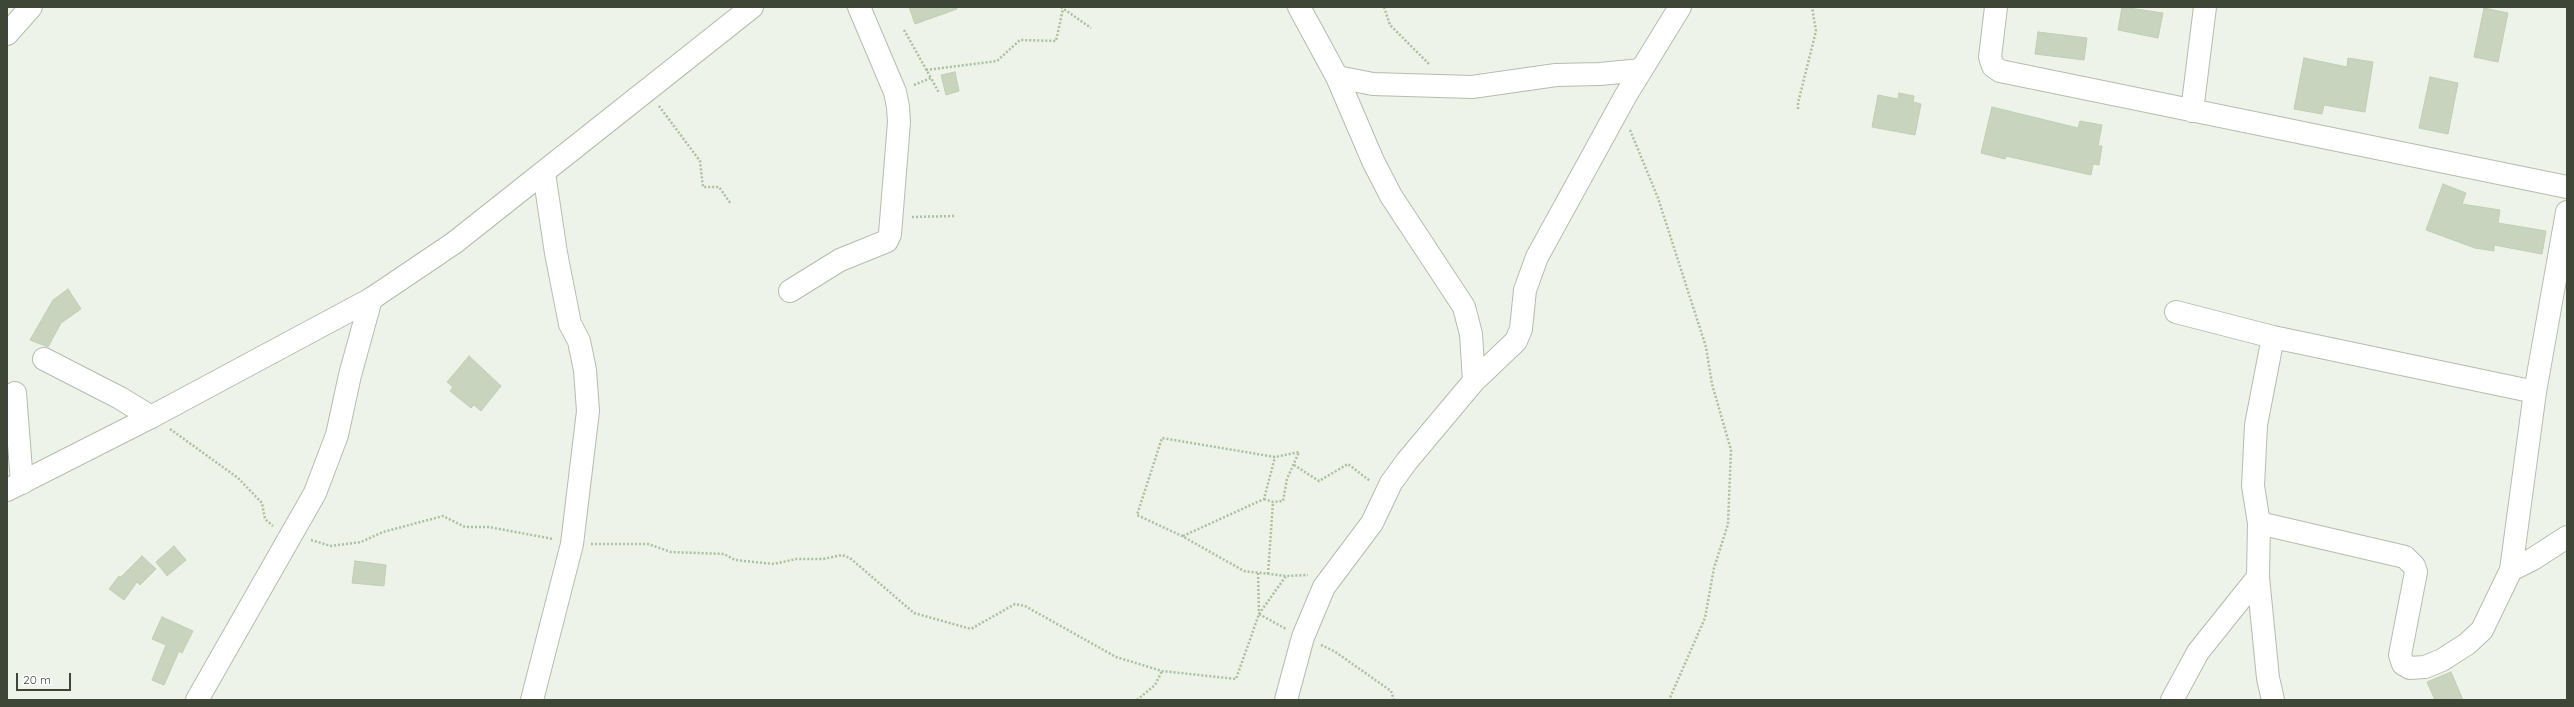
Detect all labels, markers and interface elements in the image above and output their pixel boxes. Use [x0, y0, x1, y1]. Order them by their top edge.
scale bar [18, 665, 73, 691]
text: 20 m [23, 672, 51, 687]

